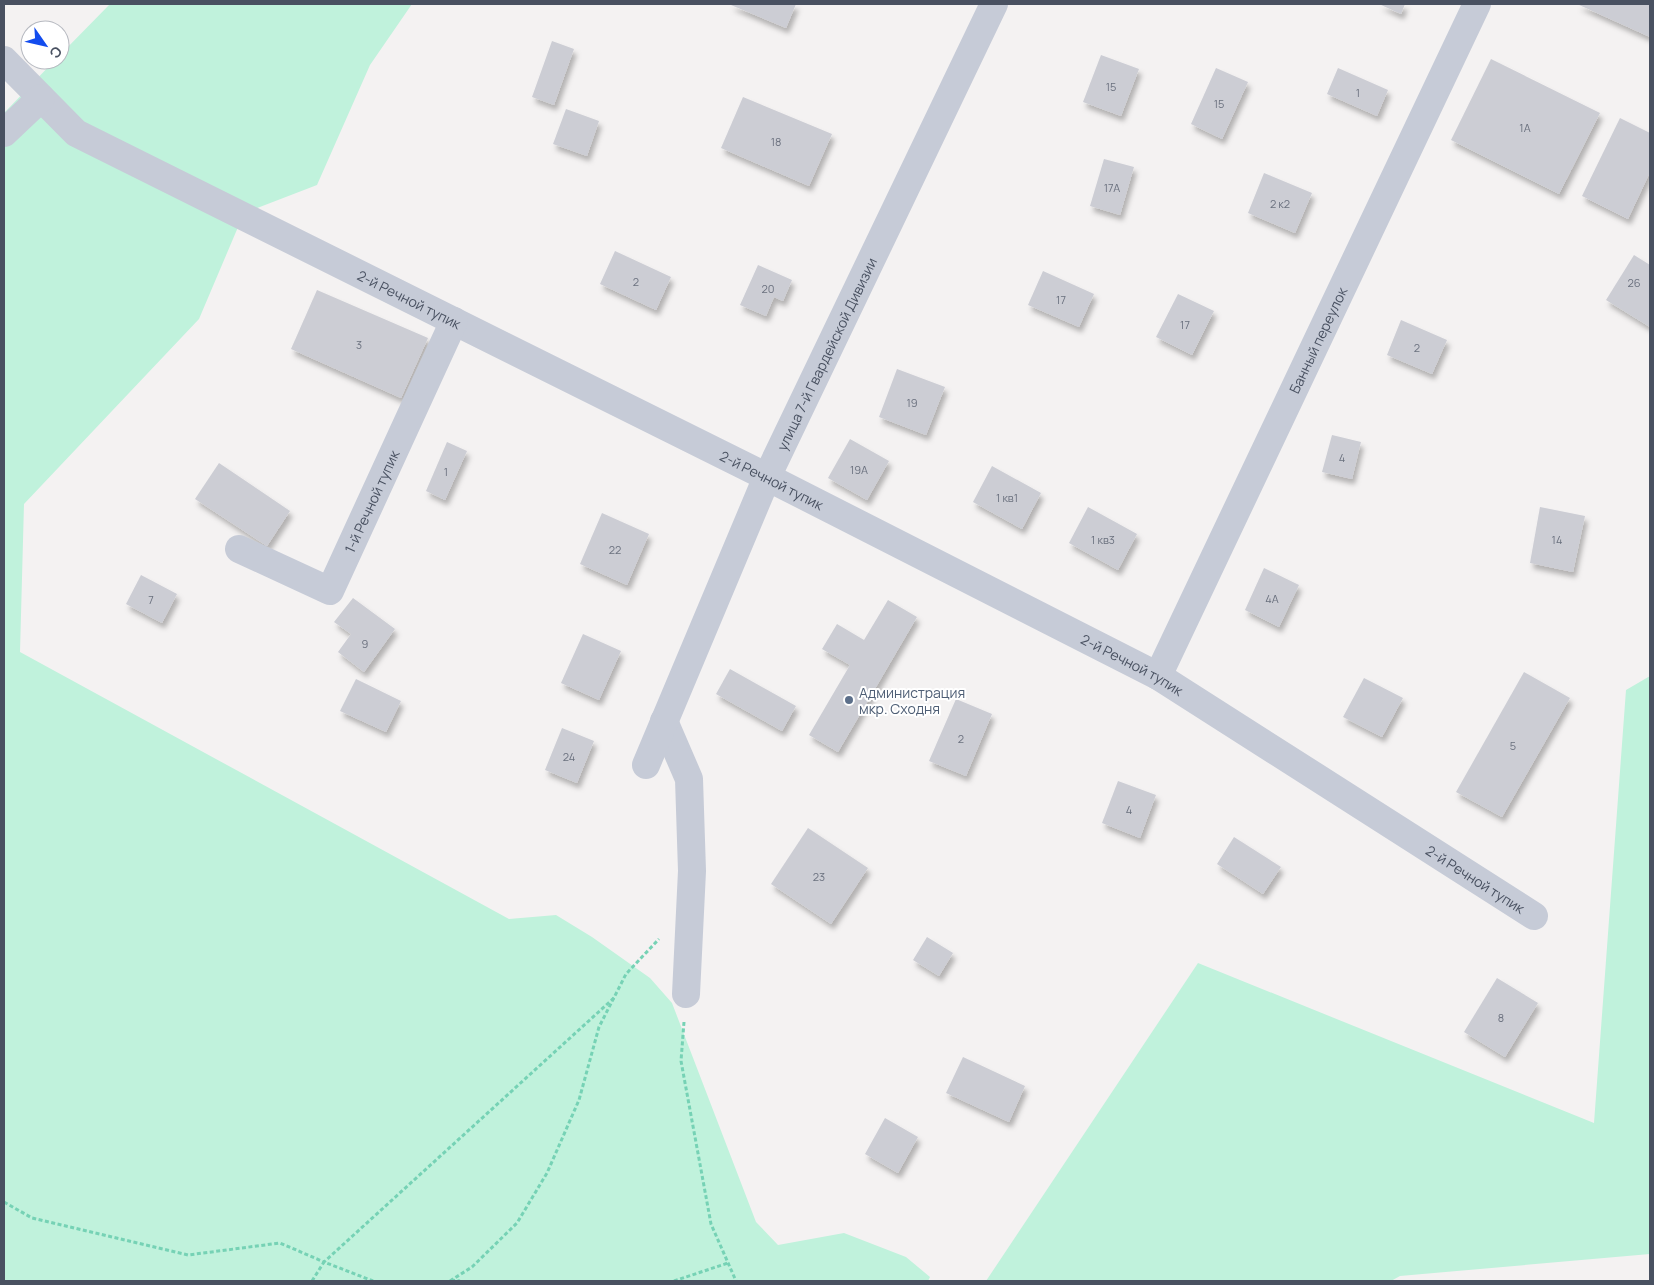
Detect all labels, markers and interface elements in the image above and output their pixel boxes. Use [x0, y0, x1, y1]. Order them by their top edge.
north arrow [20, 20, 70, 70]
text: С [45, 43, 67, 62]
house number: 15 [1106, 79, 1116, 94]
house number: 1 [1356, 85, 1360, 100]
house number: 15 [1214, 96, 1224, 111]
house number: 1А [1519, 120, 1531, 135]
house number: 18 [771, 134, 781, 149]
house number: 17А [1104, 180, 1120, 195]
house number: 2 к2 [1270, 196, 1290, 211]
street label: улица 7-й Гвардейской Дивизии [772, 254, 881, 453]
street label: 2-й Речной тупик [354, 265, 465, 333]
house number: 2 [633, 274, 639, 289]
house number: 26 [1627, 275, 1641, 290]
house number: 20 [762, 281, 774, 296]
street label: Банный переулок [1284, 283, 1351, 396]
house number: 17 [1056, 292, 1066, 307]
house number: 17 [1180, 317, 1190, 332]
house number: 3 [356, 337, 362, 352]
house number: 2 [1414, 340, 1420, 355]
house number: 19 [906, 395, 918, 410]
street label: 1-й Речной тупик [339, 446, 403, 556]
street label: 2-й Речной тупик [717, 446, 828, 514]
house number: 4 [1339, 450, 1345, 465]
house number: 19А [850, 462, 868, 477]
house number: 1 [444, 464, 448, 479]
house number: 1 кв1 [996, 490, 1018, 505]
house number: 1 кв3 [1091, 532, 1115, 547]
house number: 14 [1552, 532, 1562, 547]
house number: 22 [609, 542, 621, 557]
house number: 4А [1265, 591, 1279, 606]
house number: 7 [148, 592, 154, 607]
street label: 2-й Речной тупик [1078, 629, 1188, 700]
house number: 9 [362, 636, 369, 651]
place label: Администрация мкр. Сходня [859, 683, 965, 718]
marker: Администрация мкр. Сходня [843, 694, 855, 706]
house number: 2 [958, 731, 964, 746]
house number: 5 [1510, 738, 1516, 753]
house number: 24 [563, 749, 575, 764]
house number: 4 [1126, 802, 1132, 817]
street label: 2-й Речной тупик [1423, 840, 1530, 918]
house number: 23 [813, 869, 825, 884]
house number: 8 [1498, 1010, 1504, 1025]

